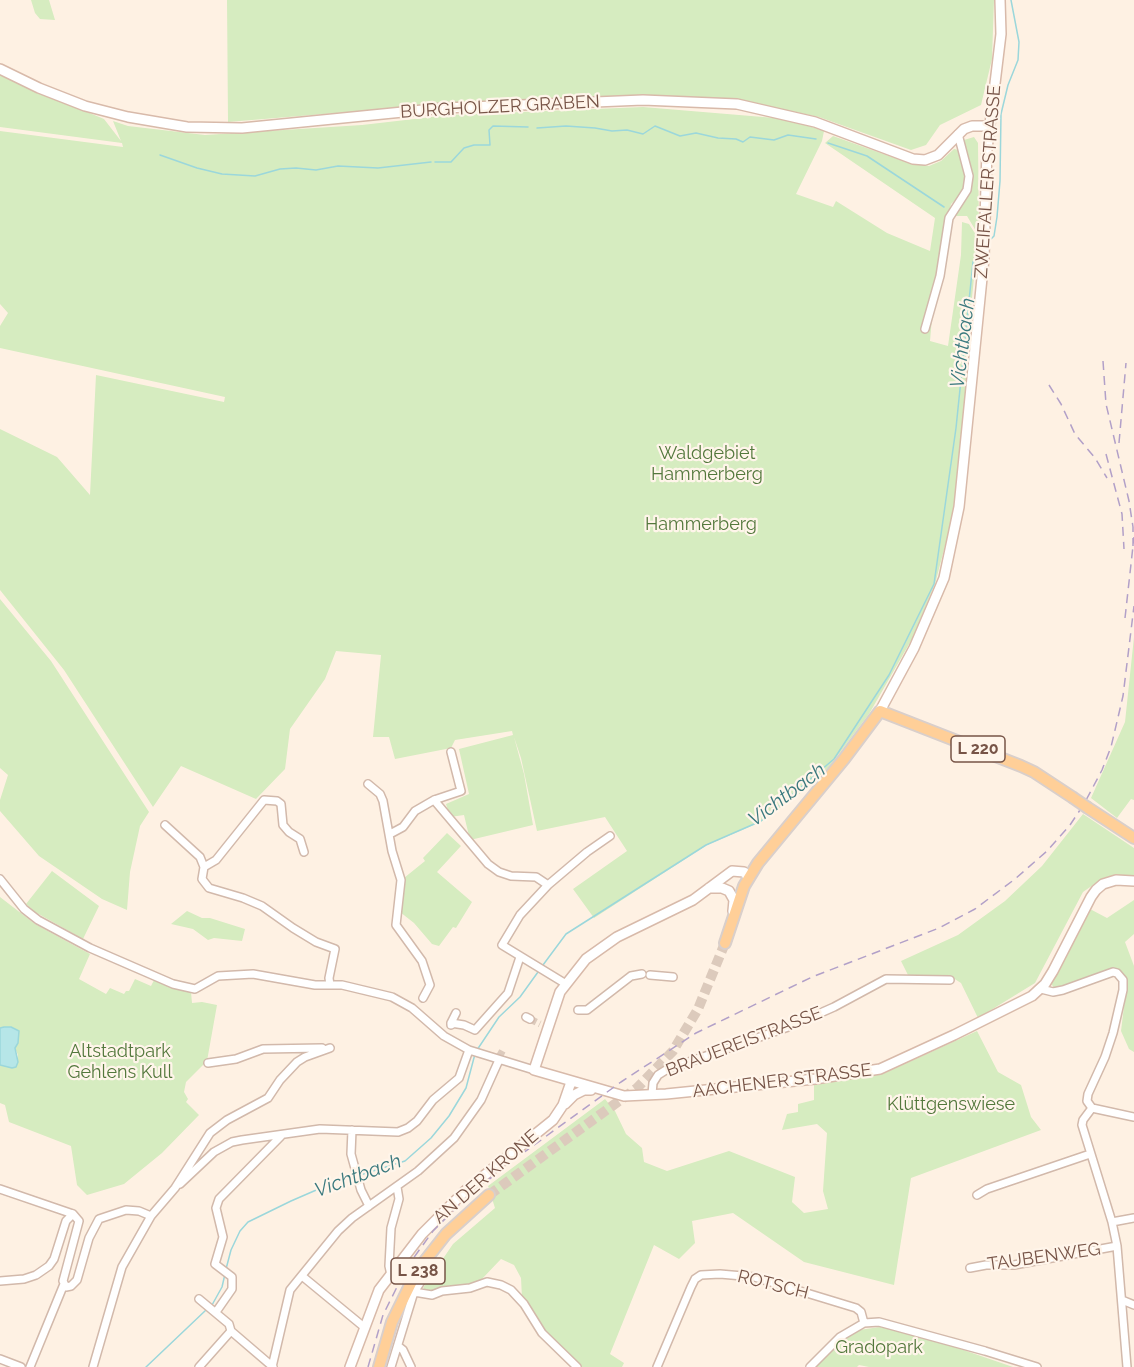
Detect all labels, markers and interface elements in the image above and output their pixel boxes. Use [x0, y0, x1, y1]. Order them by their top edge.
street label: ZWEIFALLER STRASSE [970, 85, 1006, 279]
street label: BURGHOLZER GRABEN [400, 91, 600, 123]
water label: Vichtbach [946, 297, 980, 389]
park label: Waldgebiet Hammerberg [651, 443, 763, 486]
park label: Hammerberg [645, 514, 757, 536]
road number: L 220 [951, 736, 1005, 762]
water label: Vichtbach [744, 758, 830, 832]
street label: BRAUEREISTRASSE [663, 1002, 825, 1082]
park label: Altstadtpark Gehlens Kull [68, 1041, 172, 1084]
street label: AACHENER STRASSE [691, 1059, 873, 1103]
park label: Klüttgenswiese [887, 1094, 1015, 1116]
street label: AN DER KRONE [429, 1125, 543, 1229]
water label: Vichtbach [311, 1149, 405, 1203]
street label: TAUBENWEG [986, 1238, 1102, 1276]
road number: L 238 [391, 1258, 445, 1284]
street label: ROTSCH [735, 1266, 811, 1304]
park label: Gradopark [835, 1337, 923, 1359]

